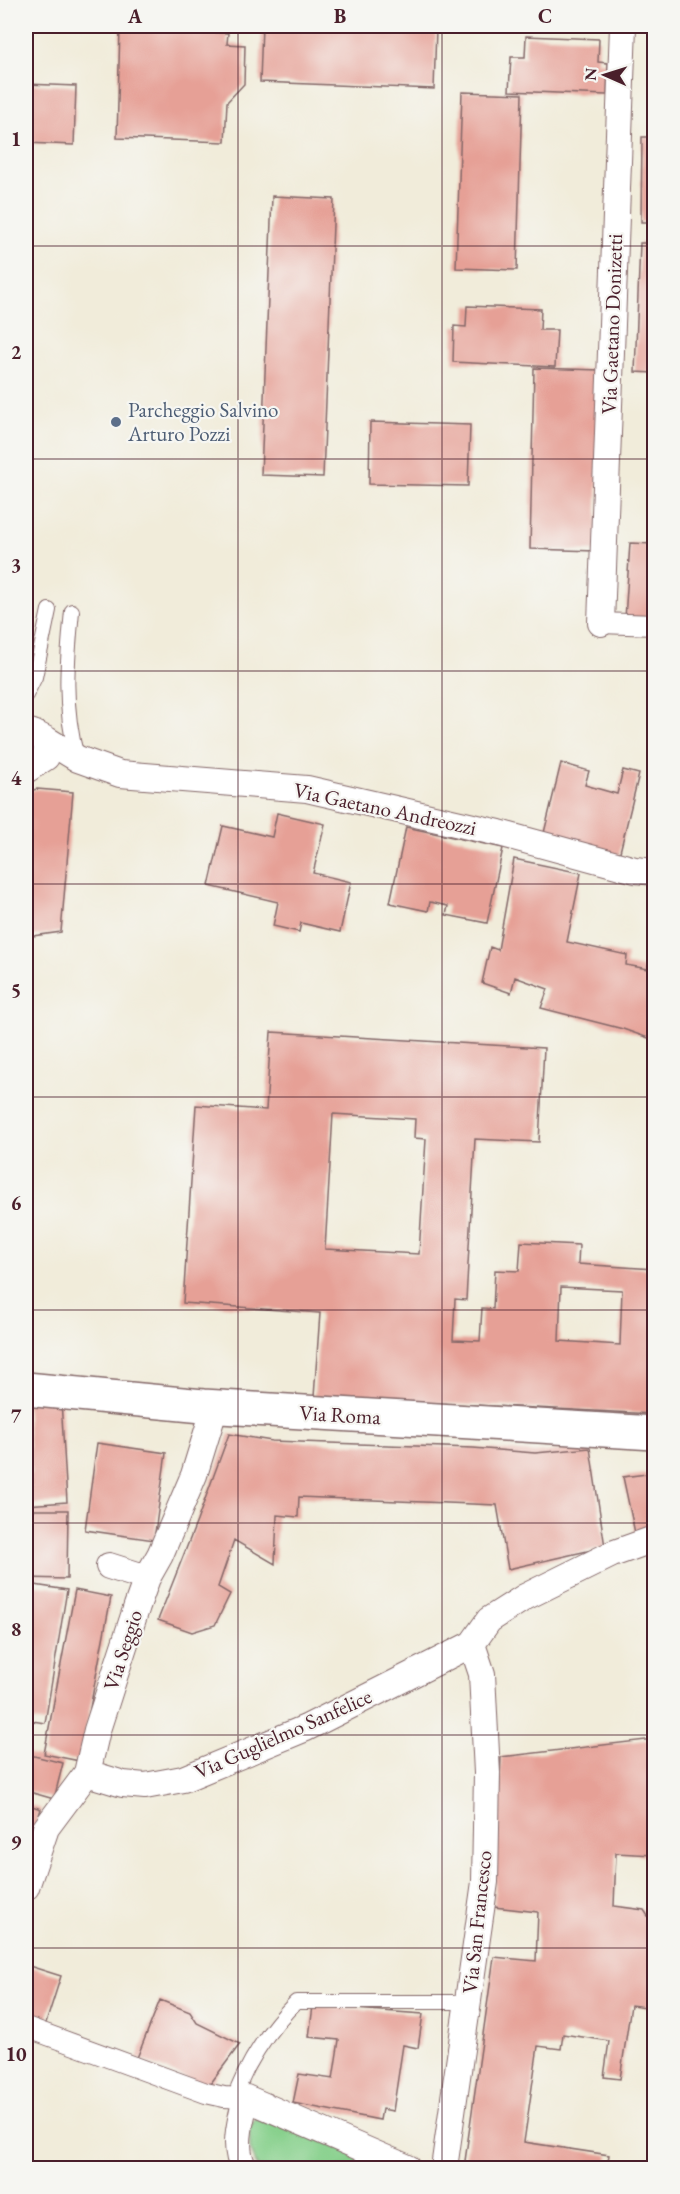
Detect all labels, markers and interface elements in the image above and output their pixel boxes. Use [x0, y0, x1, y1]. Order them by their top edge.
text: A [127, 3, 143, 29]
text: B [334, 3, 346, 29]
text: C [538, 3, 552, 29]
north arrow [575, 45, 635, 105]
text: N [580, 67, 601, 81]
text: 1 [11, 126, 21, 152]
street label: Via Gaetano Donizetti [595, 233, 628, 415]
text: 2 [11, 339, 22, 365]
place label: Parcheggio Salvino Arturo Pozzi [127, 396, 279, 447]
marker: Parcheggio Salvino Arturo Pozzi [109, 415, 123, 429]
text: 3 [11, 552, 21, 578]
text: 4 [11, 765, 22, 791]
street label: Via Gaetano Andreozzi [291, 776, 479, 841]
text: 5 [11, 977, 21, 1003]
text: 6 [11, 1190, 22, 1216]
street label: Via Roma [299, 1399, 382, 1430]
text: 7 [11, 1403, 22, 1429]
street label: Via Seggio [97, 1606, 148, 1694]
text: 8 [11, 1616, 21, 1642]
street label: Via Guglielmo Sanfelice [190, 1682, 376, 1785]
text: 9 [11, 1829, 22, 1855]
street label: Via San Francesco [456, 1849, 497, 1995]
text: 10 [5, 2041, 27, 2067]

